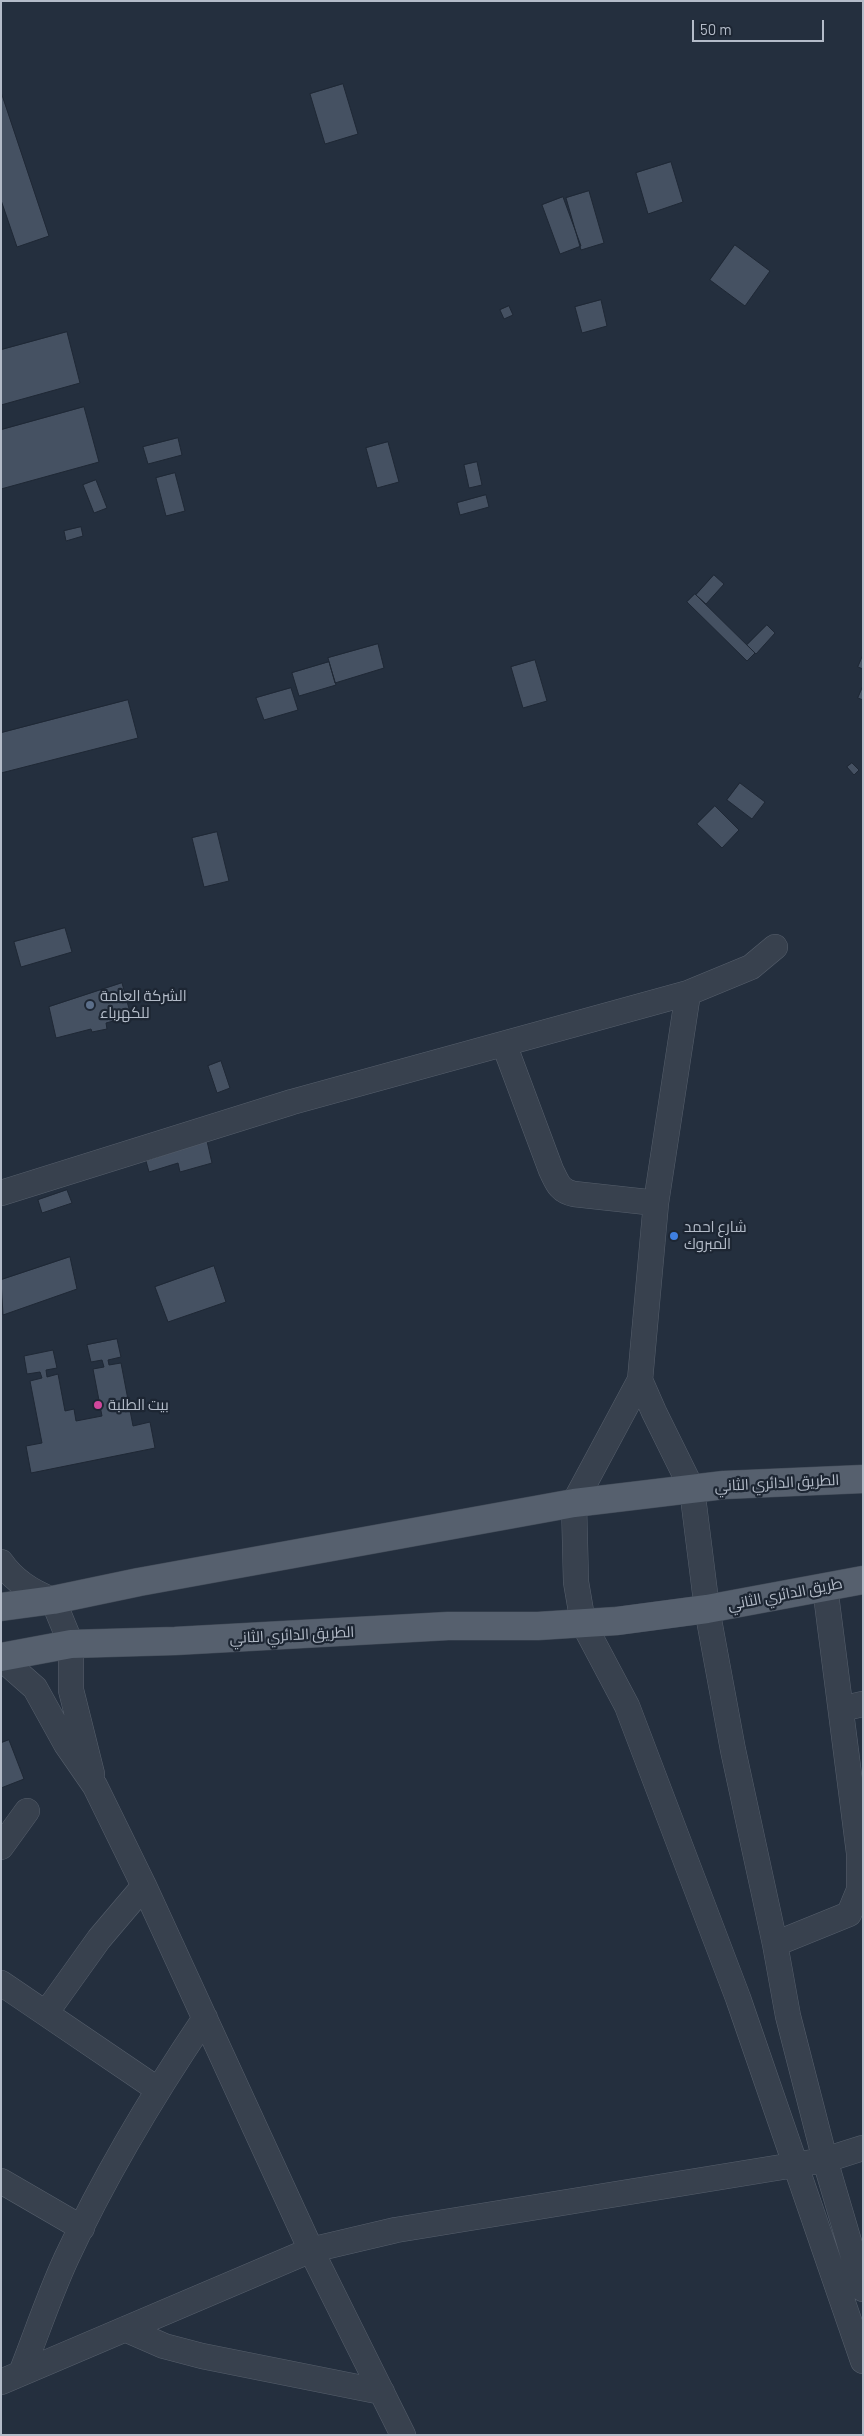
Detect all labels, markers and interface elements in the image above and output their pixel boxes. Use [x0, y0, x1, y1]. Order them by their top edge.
scale bar [694, 10, 826, 42]
text: 50 m [700, 20, 732, 38]
place label: الشركة العامة للكهرباء [100, 987, 187, 1022]
marker: الشركة العامة للكهرباء [84, 999, 96, 1011]
place label: شارع احمد المبروك [684, 1218, 747, 1253]
marker: شارع احمد المبروك [668, 1230, 680, 1242]
place label: بيت الطلبة [108, 1396, 169, 1414]
marker: بيت الطلبة [92, 1399, 104, 1411]
street label: الطريق الدائري الثاني [714, 1471, 840, 1495]
street label: طريق الدائري الثاني [726, 1574, 844, 1614]
street label: الطريق الدائري الثاني [229, 1623, 355, 1647]

